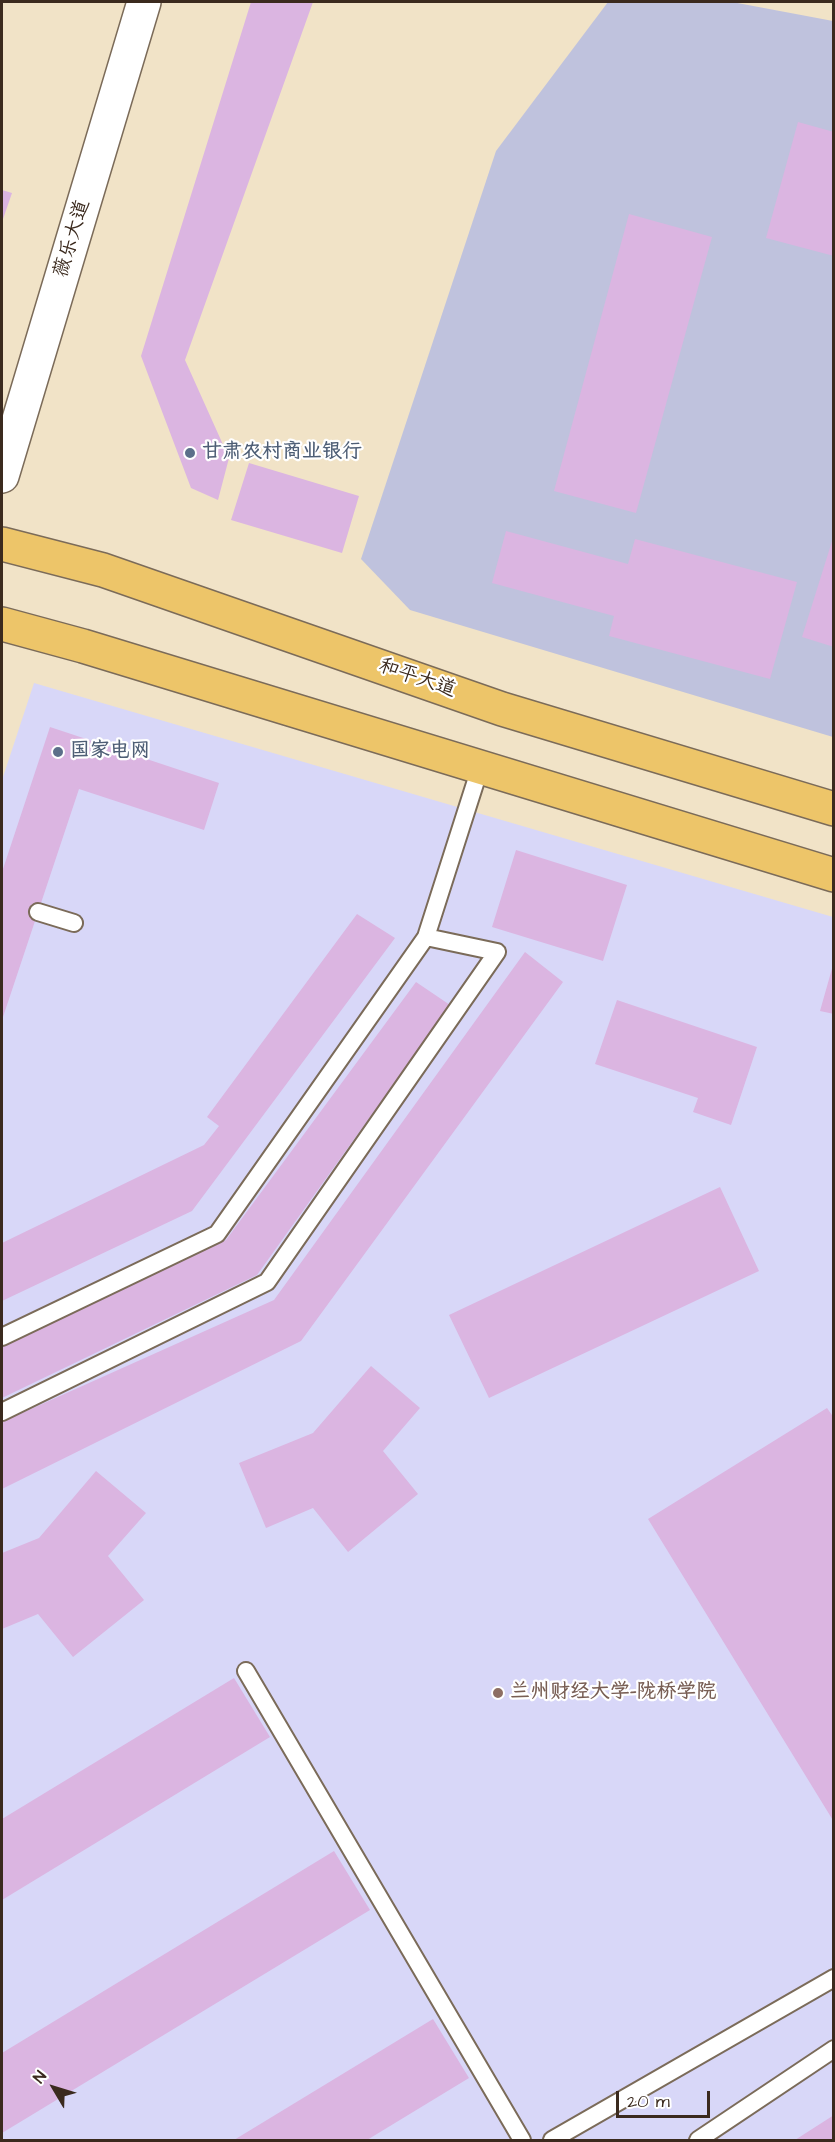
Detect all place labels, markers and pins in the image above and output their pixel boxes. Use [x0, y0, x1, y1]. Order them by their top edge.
place label: 甘肃农村商业银行 [202, 441, 362, 465]
marker: 甘肃农村商业银行 [183, 446, 197, 460]
place label: 国家电网 [70, 740, 150, 764]
marker: 国家电网 [51, 745, 65, 759]
place label: 兰州财经大学-陇桥学院 [510, 1681, 716, 1705]
marker: 兰州财经大学-陇桥学院 [491, 1686, 505, 1700]

